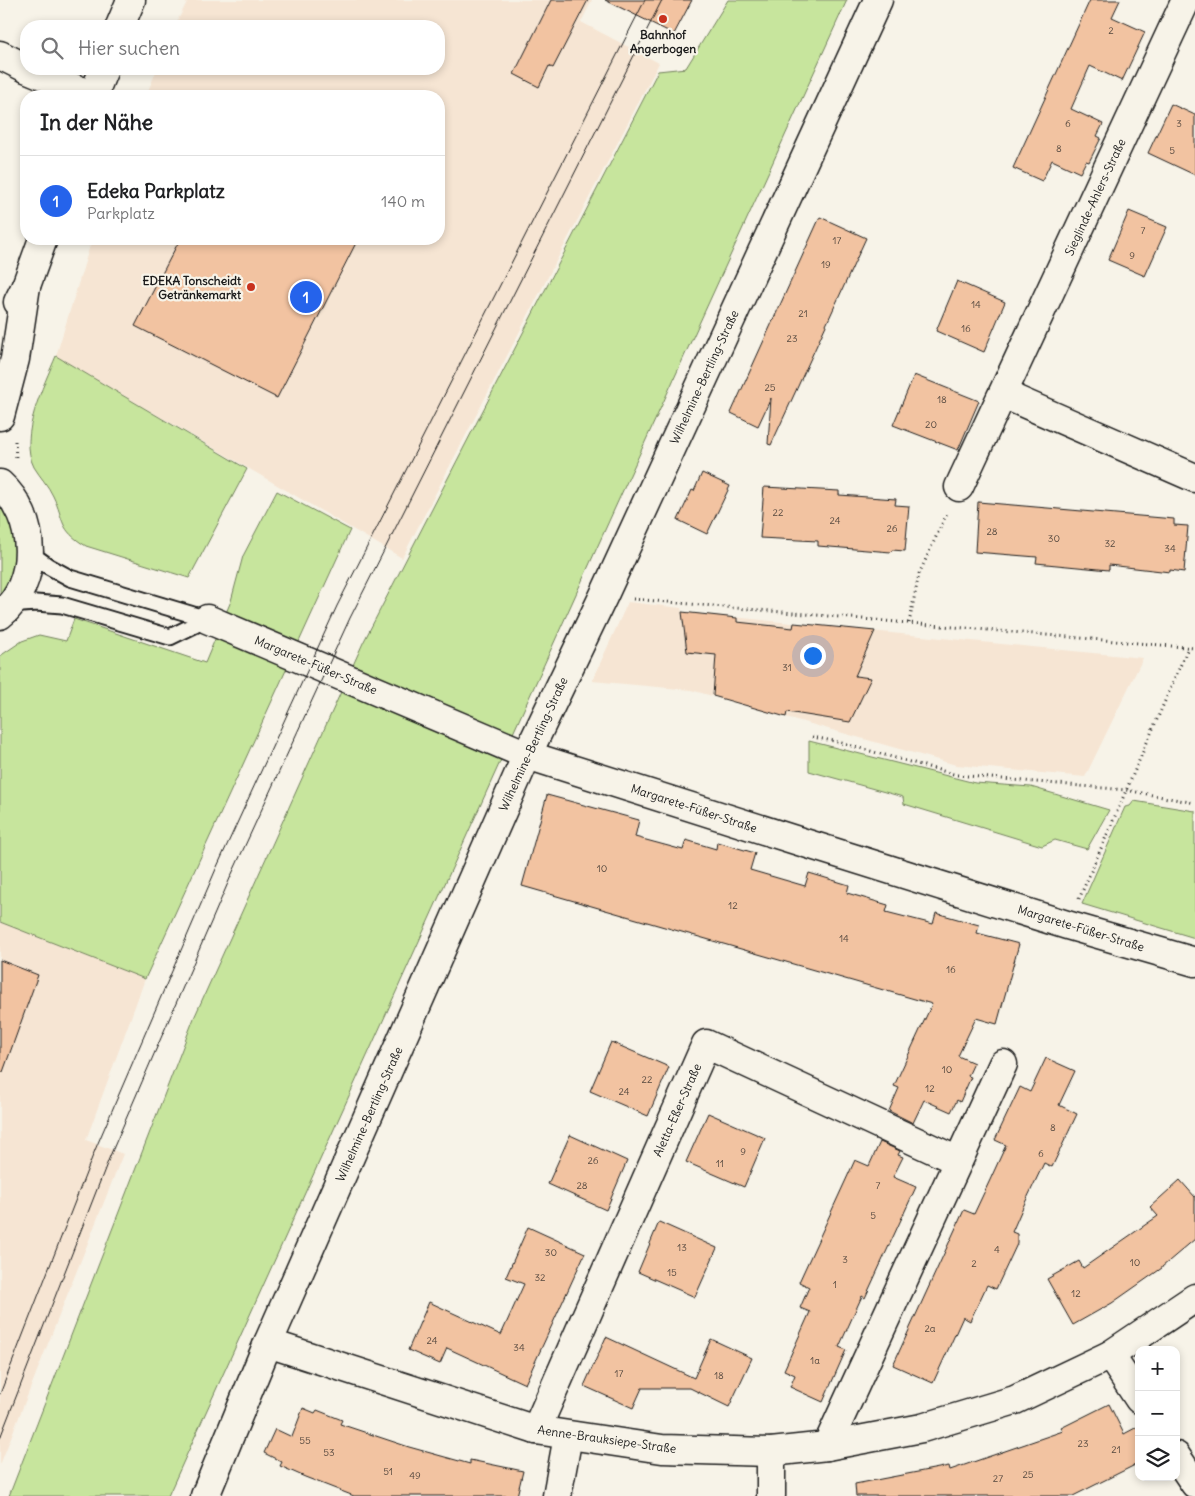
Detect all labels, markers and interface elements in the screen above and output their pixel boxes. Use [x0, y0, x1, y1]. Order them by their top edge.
marker: Bahnhof Angerbogen [657, 13, 669, 25]
search box [20, 20, 445, 75]
house number: 2 [1108, 24, 1114, 37]
place label: Bahnhof Angerbogen [630, 27, 696, 57]
icon: search [38, 34, 66, 62]
text: Hier suchen [78, 36, 180, 60]
text: In der Nähe [40, 109, 153, 136]
house number: 6 [1065, 117, 1071, 130]
house number: 3 [1176, 117, 1182, 130]
street label: Sieglinde-Ahlers-Straße [1061, 136, 1129, 258]
house number: 8 [1056, 142, 1062, 155]
house number: 5 [1169, 144, 1175, 157]
text: Edeka Parkplatz [87, 179, 225, 203]
text: 1 [53, 191, 59, 211]
text: 140 m [381, 191, 425, 211]
text: Parkplatz [87, 203, 155, 223]
house number: 7 [1141, 224, 1146, 237]
house number: 17 [833, 234, 842, 247]
house number: 9 [1129, 249, 1135, 262]
house number: 19 [821, 258, 831, 271]
place label: EDEKA Tonscheidt Getränkemarkt [142, 273, 242, 302]
pin: 1 [290, 278, 322, 316]
marker: EDEKA Tonscheidt Getränkemarkt [245, 281, 257, 293]
house number: 14 [971, 298, 981, 311]
house number: 21 [798, 307, 808, 320]
street label: Wilhelmine-Bertling-Straße [666, 308, 742, 446]
house number: 16 [961, 322, 971, 335]
house number: 23 [786, 332, 798, 345]
house number: 25 [764, 381, 776, 394]
house number: 18 [937, 393, 947, 406]
house number: 20 [925, 418, 937, 431]
house number: 22 [773, 506, 784, 519]
house number: 24 [829, 514, 841, 527]
house number: 26 [886, 522, 898, 535]
house number: 28 [986, 525, 998, 538]
house number: 30 [1048, 532, 1060, 545]
house number: 32 [1104, 537, 1116, 550]
house number: 34 [1164, 542, 1176, 555]
street label: Margarete-Füßer-Straße [252, 632, 380, 698]
your location [800, 643, 826, 669]
house number: 31 [782, 661, 792, 674]
street label: Wilhelmine-Bertling-Straße [495, 675, 571, 813]
street label: Margarete-Füßer-Straße [629, 781, 759, 835]
house number: 10 [597, 862, 607, 875]
house number: 12 [728, 899, 738, 912]
street label: Margarete-Füßer-Straße [1016, 902, 1146, 954]
house number: 14 [839, 932, 849, 945]
house number: 16 [946, 963, 956, 976]
street label: Wilhelmine-Bertling-Straße [332, 1044, 406, 1184]
street label: Aletta-Eßer-Straße [650, 1061, 704, 1159]
house number: 10 [942, 1063, 952, 1076]
house number: 22 [642, 1073, 653, 1086]
house number: 12 [925, 1082, 935, 1095]
house number: 24 [618, 1085, 630, 1098]
house number: 8 [1050, 1121, 1056, 1134]
house number: 9 [740, 1145, 746, 1158]
house number: 6 [1038, 1147, 1044, 1160]
house number: 26 [587, 1154, 599, 1167]
house number: 11 [716, 1157, 724, 1170]
house number: 28 [576, 1179, 588, 1192]
house number: 7 [876, 1179, 881, 1192]
house number: 5 [870, 1209, 876, 1222]
house number: 13 [677, 1241, 687, 1254]
house number: 4 [994, 1243, 1000, 1256]
house number: 30 [545, 1246, 557, 1259]
house number: 3 [842, 1253, 848, 1266]
house number: 10 [1130, 1256, 1140, 1269]
house number: 2 [971, 1257, 977, 1270]
house number: 15 [667, 1266, 677, 1279]
house number: 32 [534, 1271, 546, 1284]
house number: 1 [833, 1278, 837, 1291]
house number: 12 [1071, 1287, 1081, 1300]
house number: 2a [924, 1322, 936, 1335]
house number: 24 [426, 1334, 438, 1347]
house number: 34 [513, 1341, 525, 1354]
map controls [1135, 1346, 1180, 1481]
button: + [1135, 1346, 1180, 1391]
house number: 1a [810, 1354, 820, 1367]
house number: 17 [615, 1367, 624, 1380]
house number: 18 [714, 1369, 724, 1382]
button: − [1135, 1391, 1180, 1436]
street label: Aenne-Brauksiepe-Straße [537, 1422, 677, 1456]
house number: 55 [299, 1434, 311, 1447]
button: layers [1135, 1436, 1180, 1481]
house number: 23 [1077, 1437, 1089, 1450]
house number: 21 [1111, 1443, 1121, 1456]
house number: 53 [323, 1446, 335, 1459]
house number: 51 [383, 1465, 393, 1478]
house number: 25 [1022, 1468, 1034, 1481]
house number: 49 [409, 1469, 421, 1482]
house number: 27 [993, 1472, 1003, 1485]

